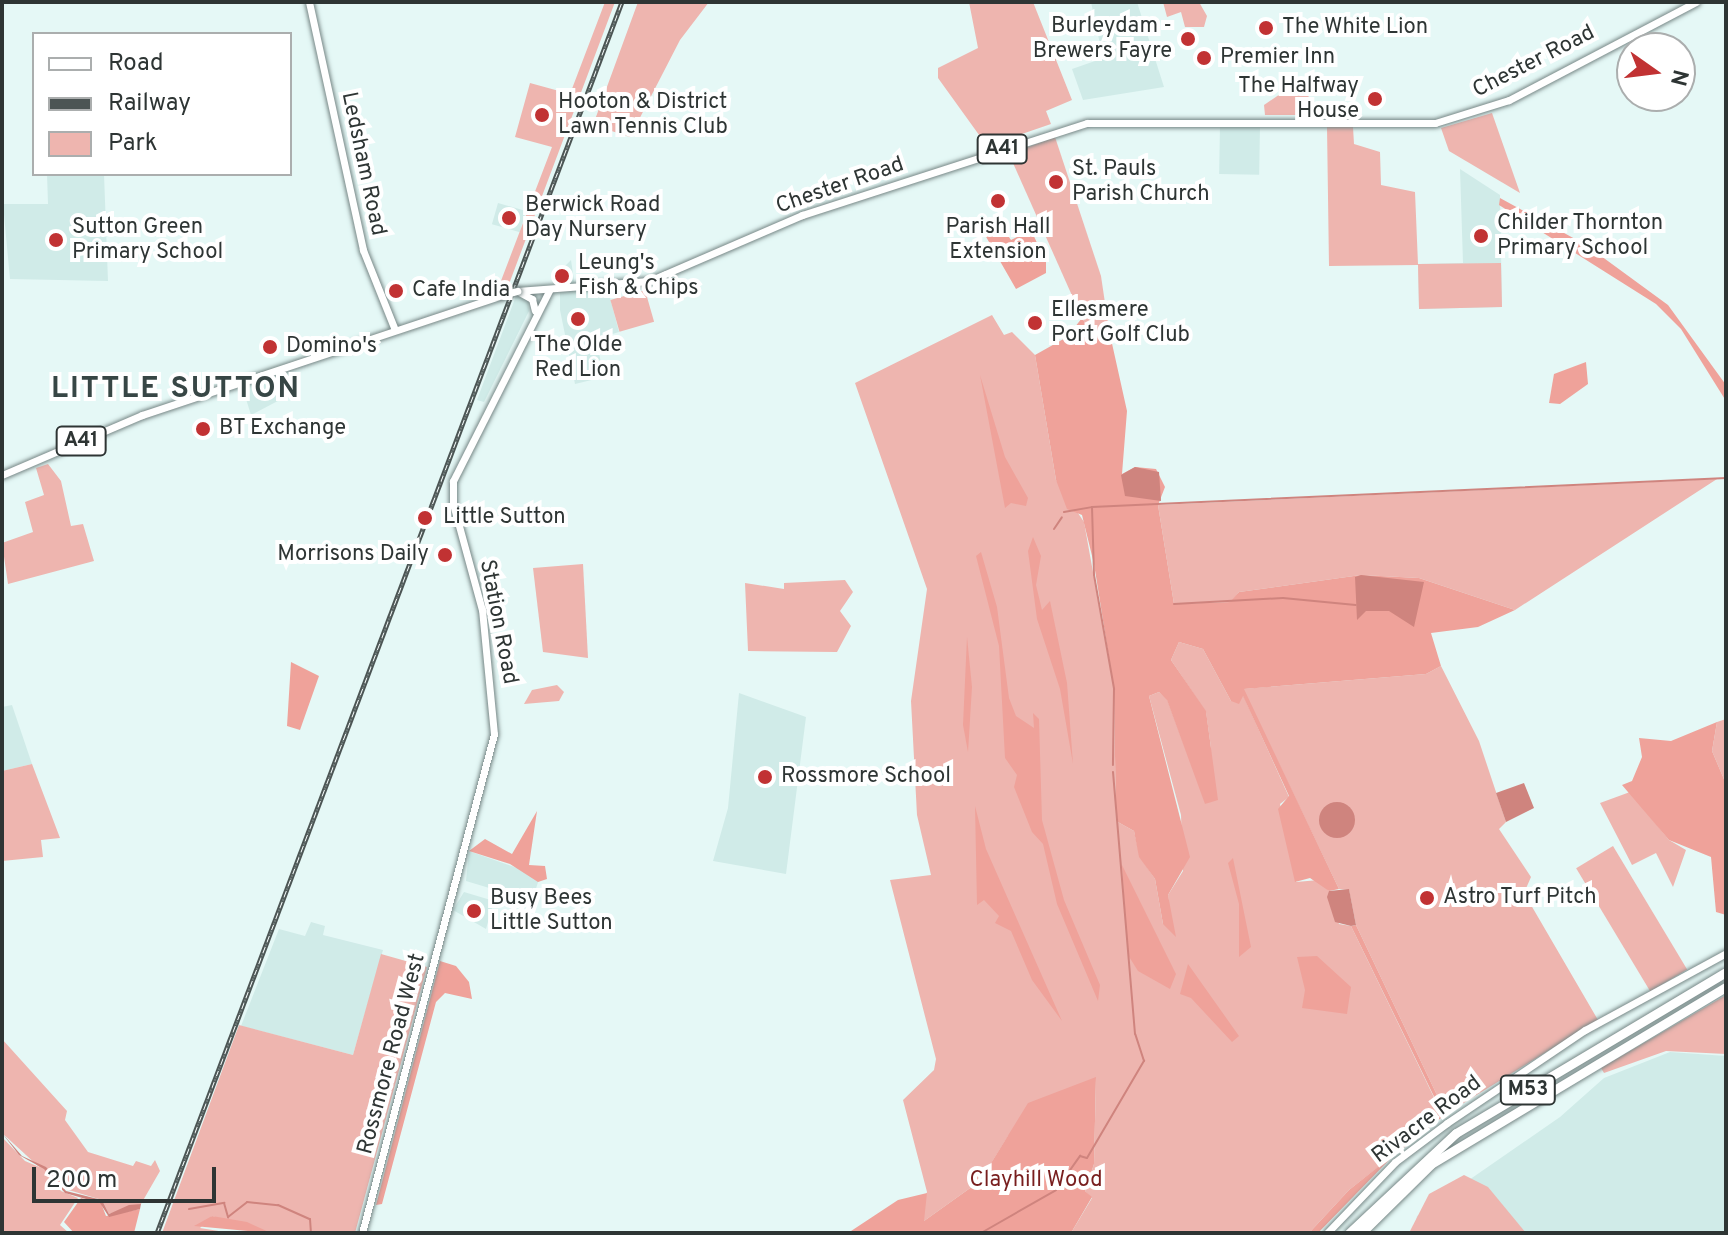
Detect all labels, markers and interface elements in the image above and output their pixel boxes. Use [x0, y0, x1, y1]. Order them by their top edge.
place label: Burleydam - Brewers Fayre [1033, 13, 1172, 64]
place label: The White Lion [1282, 15, 1429, 41]
marker: The White Lion [1257, 19, 1275, 37]
street label: Chester Road [1469, 20, 1599, 104]
marker: Burleydam - Brewers Fayre [1179, 30, 1197, 48]
legend [32, 32, 292, 176]
north arrow [1616, 32, 1696, 112]
place label: Premier Inn [1220, 45, 1335, 71]
text: Road [108, 49, 164, 79]
marker: Premier Inn [1195, 49, 1213, 67]
text: N [1663, 67, 1693, 88]
place label: The Halfway House [1238, 73, 1359, 124]
text: Railway [108, 89, 191, 119]
place label: Hooton & District Lawn Tennis Club [558, 89, 729, 140]
street label: Ledsham Road [335, 90, 391, 238]
marker: The Halfway House [1366, 90, 1384, 108]
marker: Hooton & District Lawn Tennis Club [533, 106, 551, 124]
text: Park [108, 129, 158, 159]
road number: A41 [976, 133, 1028, 165]
street label: Chester Road [773, 152, 907, 220]
place label: St. Pauls Parish Church [1072, 156, 1210, 208]
marker: St. Pauls Parish Church [1047, 173, 1065, 191]
place label: Berwick Road Day Nursery [525, 192, 660, 244]
marker: Parish Hall Extension [989, 192, 1007, 210]
marker: Berwick Road Day Nursery [500, 209, 518, 227]
place label: Childer Thornton Primary School [1497, 210, 1664, 262]
place label: Sutton Green Primary School [72, 214, 223, 266]
place label: Parish Hall Extension [945, 214, 1051, 266]
marker: Childer Thornton Primary School [1472, 227, 1490, 245]
marker: Sutton Green Primary School [47, 231, 65, 249]
place label: Leung's Fish & Chips [578, 250, 699, 302]
marker: Leung's Fish & Chips [553, 267, 571, 285]
place label: Cafe India [412, 278, 510, 304]
marker: Cafe India [387, 282, 405, 300]
place label: Ellesmere Port Golf Club [1051, 297, 1190, 348]
marker: The Olde Red Lion [569, 310, 587, 328]
marker: Ellesmere Port Golf Club [1026, 314, 1044, 332]
place label: The Olde Red Lion [534, 332, 622, 384]
place label: Domino's [286, 334, 377, 360]
marker: Domino's [261, 338, 279, 356]
district label: LITTLE SUTTON [51, 372, 301, 408]
place label: BT Exchange [219, 416, 347, 442]
marker: BT Exchange [194, 420, 212, 438]
road number: A41 [55, 425, 107, 457]
place label: Little Sutton [443, 505, 566, 531]
marker: Little Sutton [414, 507, 436, 529]
place label: Morrisons Daily [277, 542, 429, 568]
marker: Morrisons Daily [436, 546, 454, 564]
street label: Station Road [473, 557, 523, 687]
place label: Rossmore School [781, 764, 951, 790]
marker: Rossmore School [756, 768, 774, 786]
place label: Busy Bees Little Sutton [490, 885, 613, 936]
place label: Astro Turf Pitch [1443, 885, 1597, 911]
marker: Astro Turf Pitch [1418, 889, 1436, 907]
marker: Busy Bees Little Sutton [465, 902, 483, 920]
street label: Rossmore Road West [352, 951, 432, 1157]
street label: Rivacre Road [1367, 1070, 1487, 1170]
road number: M53 [1498, 1074, 1558, 1106]
scale bar [36, 1151, 220, 1201]
text: 200 m [46, 1166, 117, 1196]
park label: Clayhill Wood [969, 1168, 1103, 1194]

